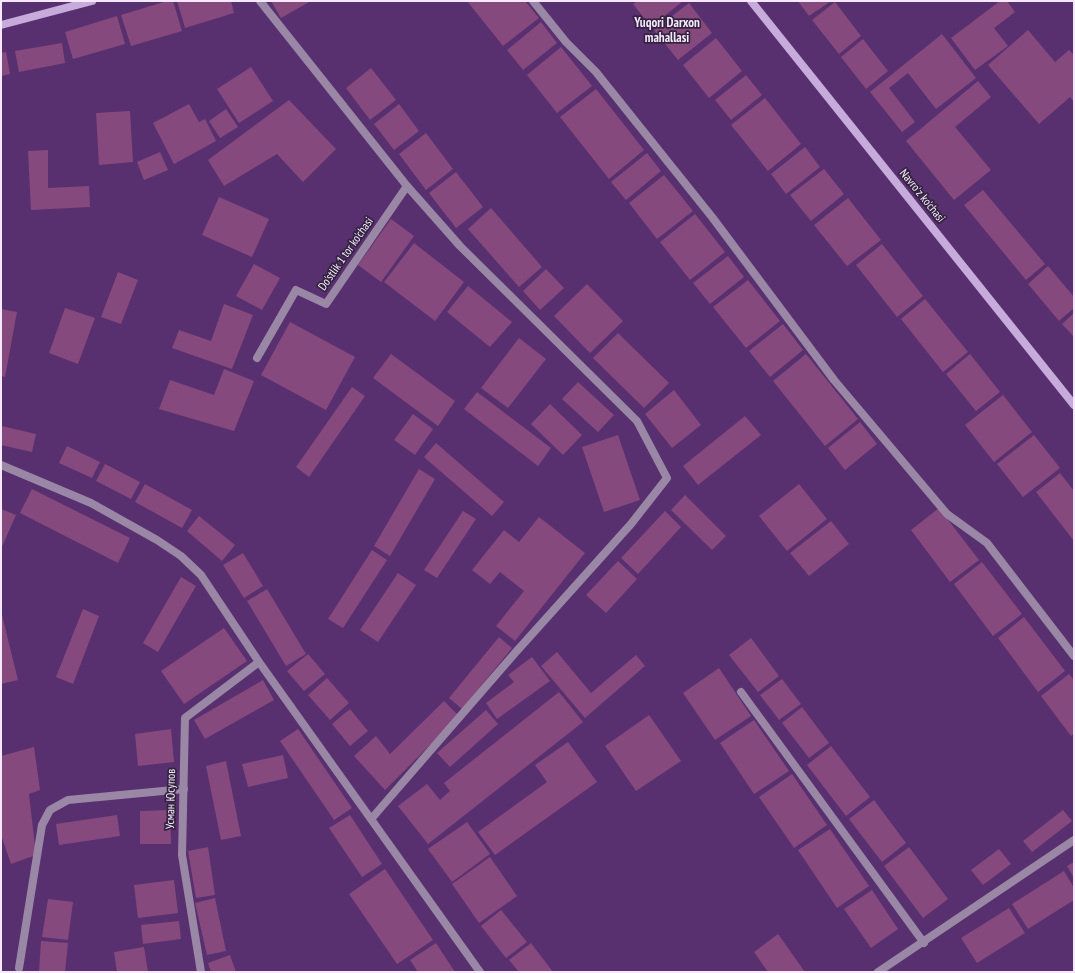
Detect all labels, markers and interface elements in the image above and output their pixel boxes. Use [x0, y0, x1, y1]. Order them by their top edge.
district label: Yuqori Darxon mahallasi [634, 15, 700, 46]
street label: Navro'z ko'chasi [896, 167, 948, 225]
street label: Do'stlik 1 tor ko'chasi [315, 215, 377, 293]
street label: Усман Юсупов [163, 769, 179, 829]

